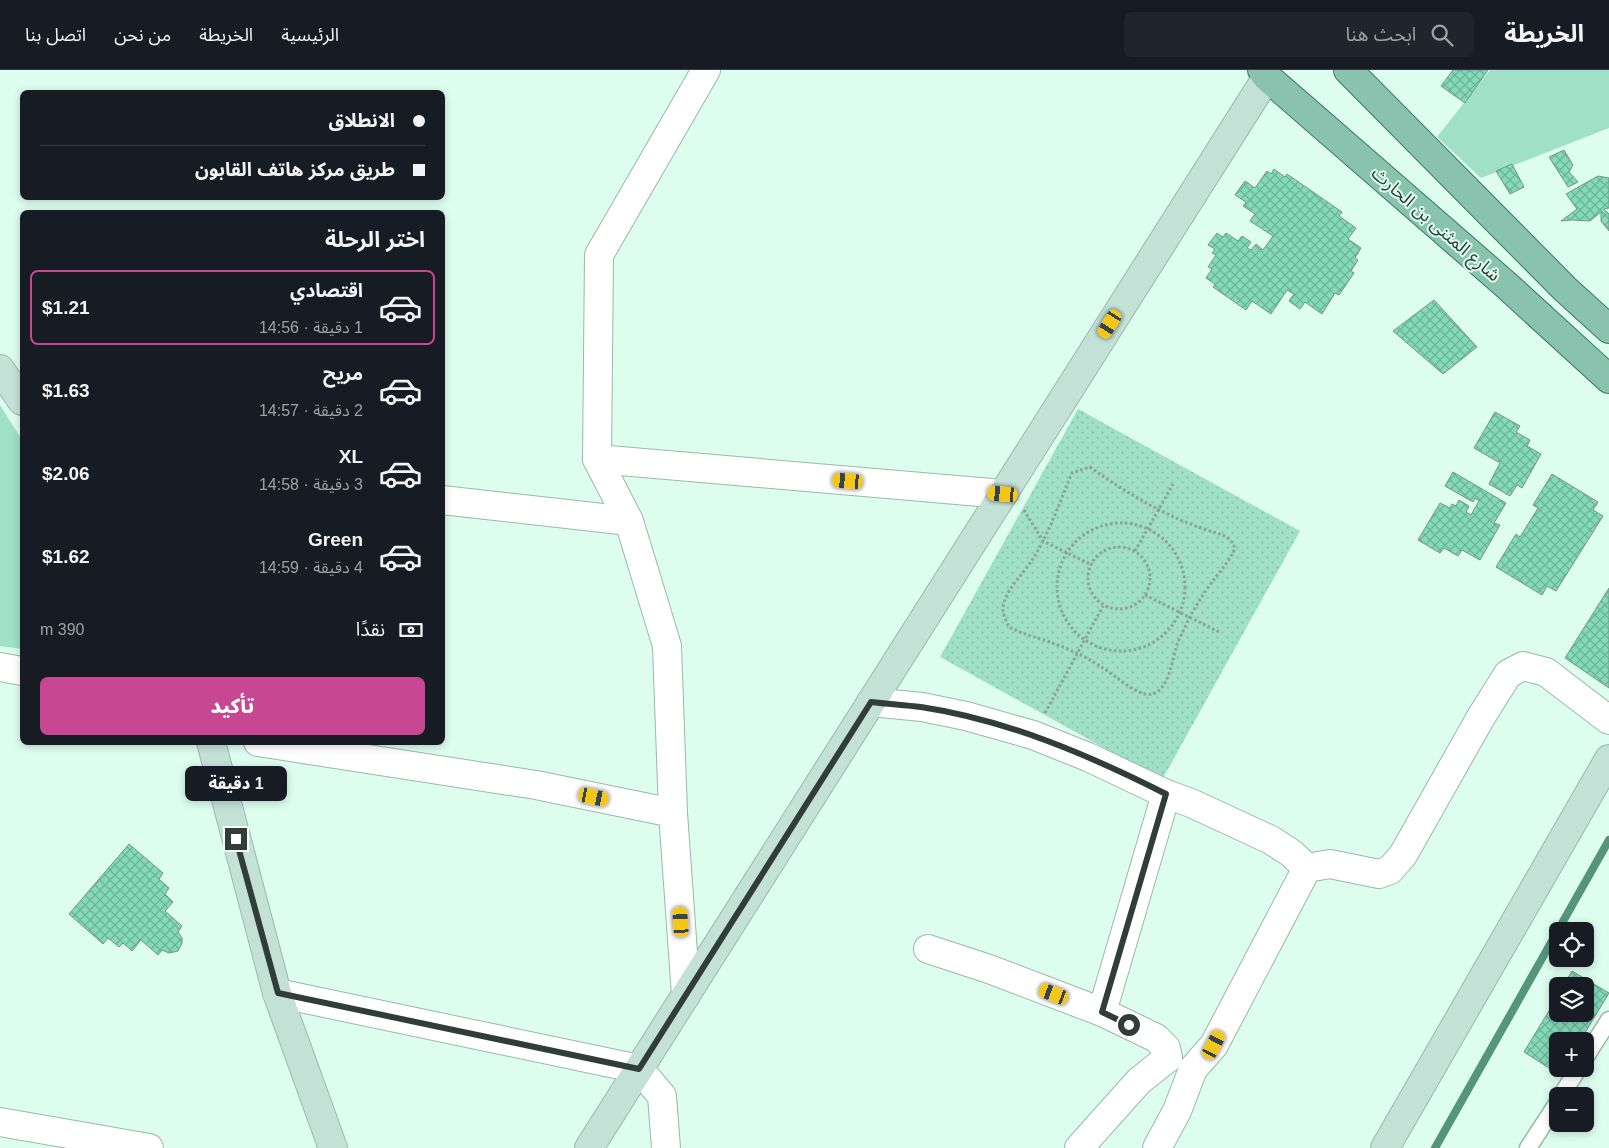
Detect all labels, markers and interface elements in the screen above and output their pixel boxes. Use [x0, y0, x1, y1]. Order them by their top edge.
search box [1124, 12, 1474, 57]
text: الخريطة [1504, 20, 1584, 47]
icon: search [1428, 21, 1456, 49]
text: ابحث هنا [1346, 24, 1416, 45]
text: اتصل بنا [25, 25, 86, 45]
text: من نحن [114, 25, 171, 45]
text: الخريطة [199, 25, 253, 45]
text: الرئيسية [281, 25, 339, 45]
text: الانطلاق [329, 110, 395, 131]
text: طريق مركز هاتف القابون [195, 159, 395, 180]
street label: شارع المثنى بن الحارث [1365, 163, 1504, 288]
text: اختر الرحلة [325, 227, 425, 252]
text: اقتصادي [290, 280, 363, 301]
icon: car [378, 285, 423, 330]
text: $1.21 [42, 297, 90, 318]
car [1095, 307, 1124, 341]
text: 1 دقيقة · 14:56 [259, 319, 363, 336]
text: مريح [323, 363, 363, 384]
icon: car [378, 368, 423, 413]
text: $1.63 [42, 380, 90, 401]
text: 2 دقيقة · 14:57 [259, 402, 363, 419]
text: XL [339, 446, 363, 467]
icon: car [378, 451, 423, 496]
text: $2.06 [42, 463, 90, 484]
car [832, 472, 863, 490]
text: 3 دقيقة · 14:58 [259, 476, 363, 493]
car [987, 485, 1018, 503]
text: Green [308, 529, 363, 550]
icon: car [378, 534, 423, 579]
text: $1.62 [42, 546, 90, 567]
text: 4 دقيقة · 14:59 [259, 559, 363, 576]
icon: cash [397, 616, 425, 644]
text: نقدًا [356, 619, 385, 640]
text: 390 m [40, 621, 84, 638]
button: تأكيد [40, 677, 425, 735]
callout: 1 دقيقة [185, 766, 287, 802]
text: 1 دقيقة [208, 775, 264, 792]
car [577, 787, 610, 807]
route end [225, 828, 247, 850]
car [672, 907, 689, 937]
map controls [1549, 922, 1594, 1132]
button: locate [1549, 922, 1594, 967]
button: layers [1549, 977, 1594, 1022]
car [1037, 982, 1070, 1006]
route start [1118, 1014, 1140, 1036]
car [1200, 1028, 1227, 1062]
button: + [1549, 1032, 1594, 1077]
button: − [1549, 1087, 1594, 1132]

